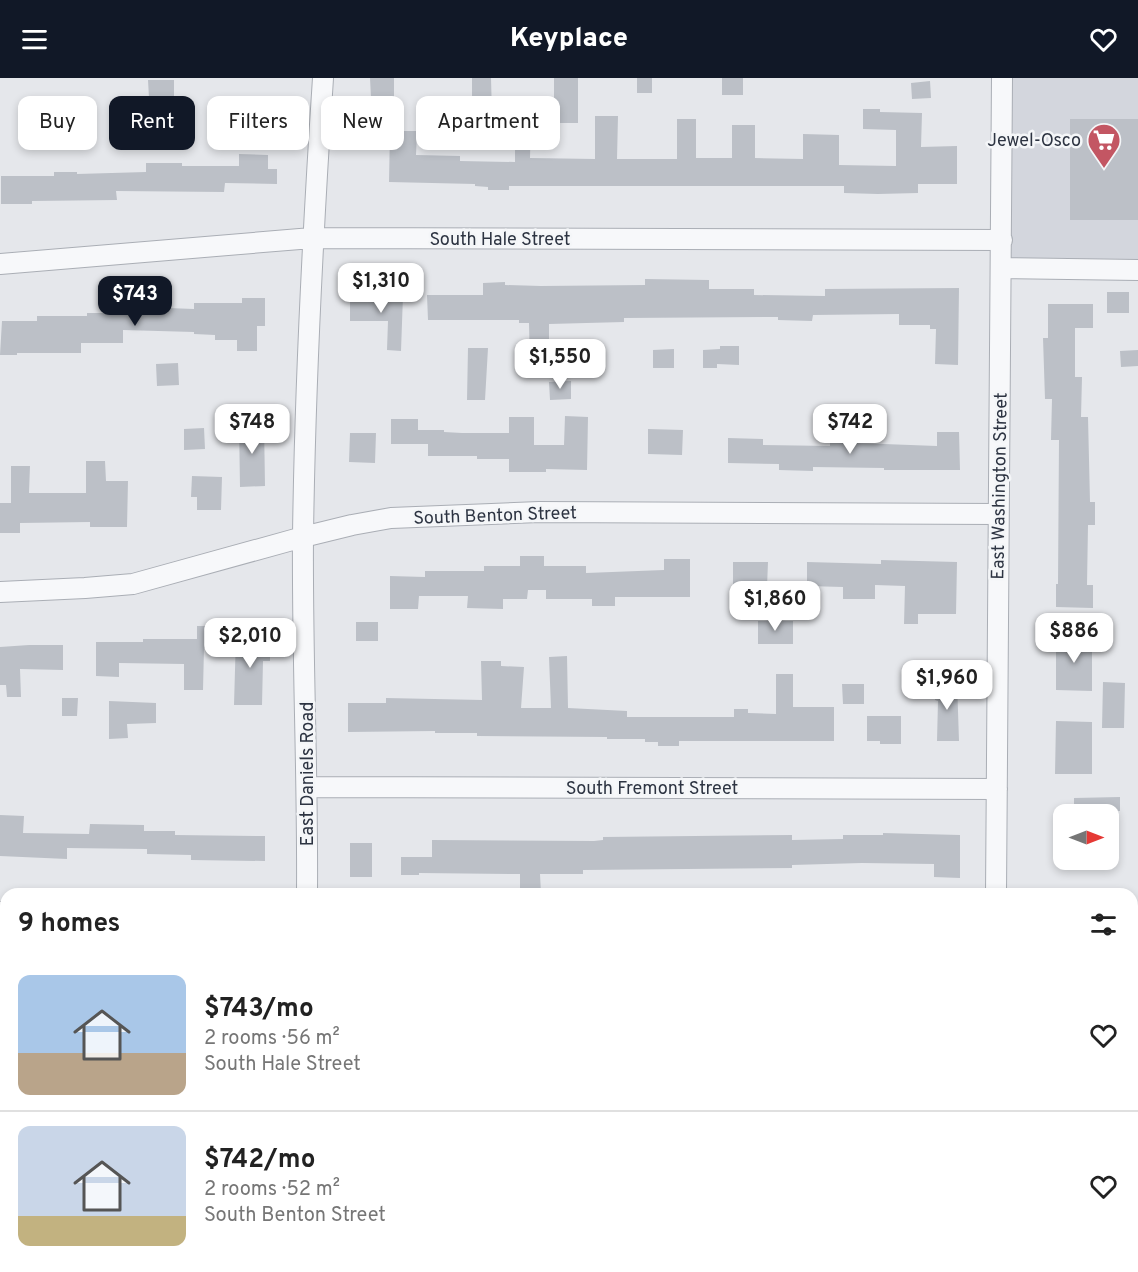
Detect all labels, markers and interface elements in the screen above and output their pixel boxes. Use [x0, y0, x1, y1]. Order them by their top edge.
text: Keyplace [510, 22, 628, 56]
icon: menu [18, 23, 51, 56]
icon: heart [1087, 23, 1120, 56]
chip: Buy [18, 96, 97, 150]
chip: Rent [109, 96, 195, 150]
chip: Filters [207, 96, 309, 150]
chip: New [321, 96, 404, 150]
chip: Apartment [416, 96, 560, 150]
supermarket icon: Jewel-Osco [1086, 122, 1122, 169]
place label: Jewel-Osco [987, 130, 1081, 153]
street label: South Hale Street [429, 229, 571, 252]
pin: $1,310 [332, 263, 430, 314]
text: $1,310 [352, 269, 410, 295]
pin: $743 [99, 276, 171, 327]
text: $743 [112, 282, 158, 308]
pin: $1,550 [511, 339, 609, 390]
text: $1,550 [529, 345, 591, 371]
street label: East Washington Street [987, 392, 1014, 580]
pin: $748 [216, 404, 288, 455]
pin: $742 [814, 404, 886, 455]
text: $748 [229, 410, 275, 436]
text: $742 [827, 410, 873, 436]
street label: South Benton Street [413, 502, 577, 531]
pin: $1,860 [726, 581, 824, 632]
text: $1,860 [743, 587, 807, 613]
pin: $886 [1038, 613, 1110, 664]
pin: $2,010 [201, 618, 299, 669]
text: $886 [1049, 619, 1099, 645]
text: $2,010 [218, 624, 282, 650]
pin: $1,960 [898, 660, 996, 711]
text: $1,960 [916, 666, 978, 692]
street label: East Daniels Road [297, 702, 320, 846]
street label: South Fremont Street [566, 778, 738, 801]
north arrow [1053, 804, 1119, 870]
map controls [1053, 804, 1119, 870]
text: 9 homes [18, 908, 120, 941]
icon: filters [1087, 908, 1120, 941]
text: $743/mo [204, 993, 314, 1026]
icon: home [66, 999, 138, 1071]
icon: heart [1087, 1019, 1120, 1052]
text: 2 rooms · 56 m² [204, 1026, 340, 1052]
text: South Hale Street [204, 1052, 361, 1078]
text: $742/mo [204, 1144, 315, 1177]
icon: home [66, 1150, 138, 1222]
icon: heart [1087, 1170, 1120, 1203]
text: 2 rooms · 52 m² [204, 1177, 340, 1203]
text: South Benton Street [204, 1203, 386, 1229]

